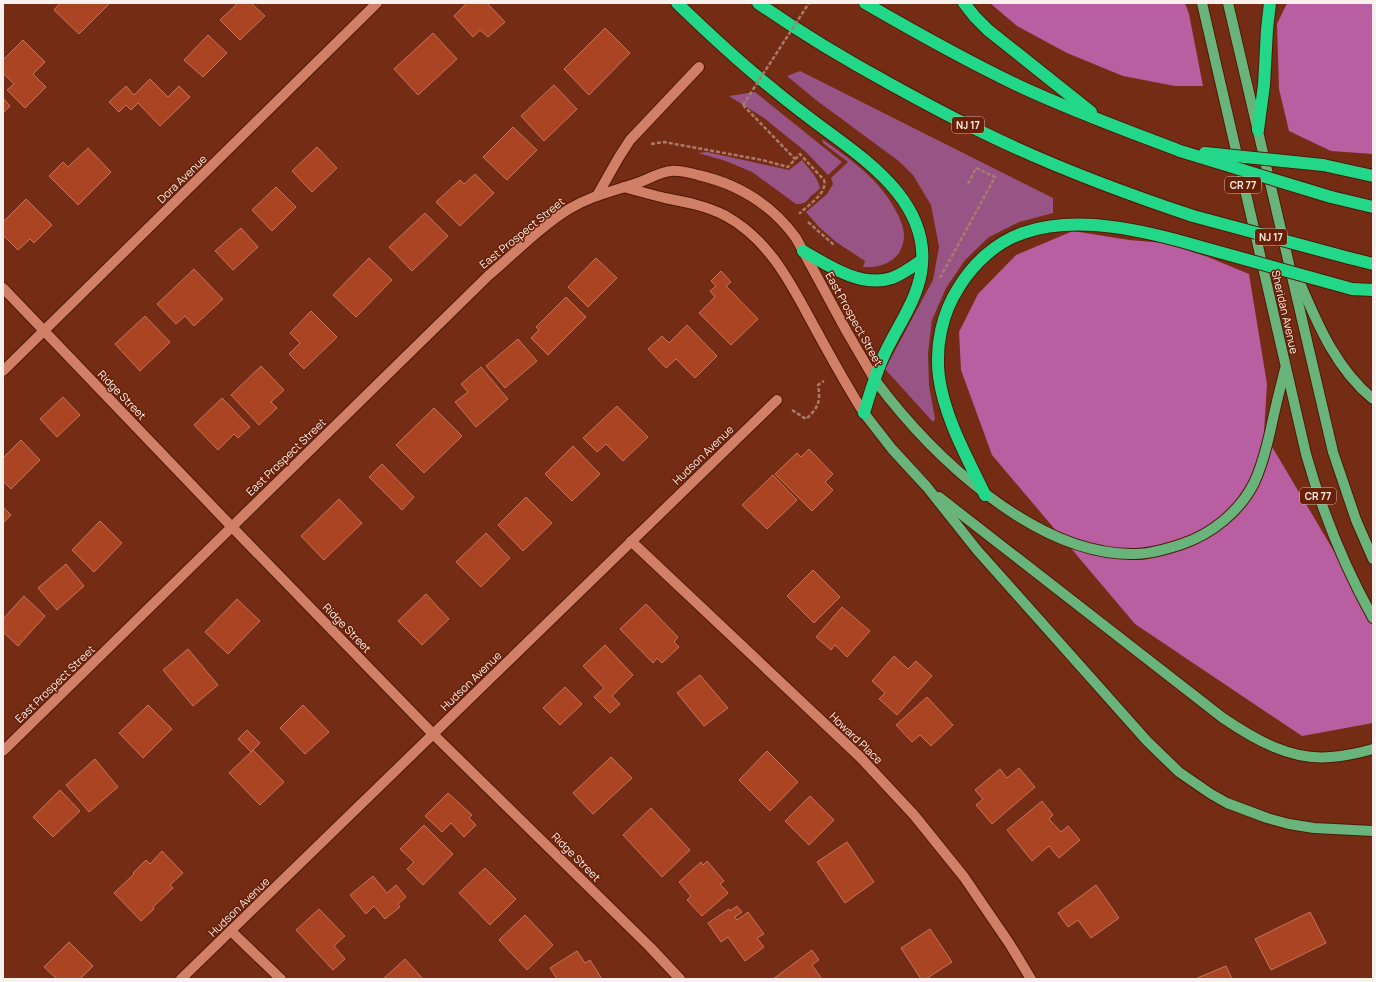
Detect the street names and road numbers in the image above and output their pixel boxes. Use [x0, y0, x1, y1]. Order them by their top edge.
road number: NJ 17 [952, 117, 984, 133]
street label: Dora Avenue [154, 151, 210, 206]
road number: CR 77 [1225, 177, 1261, 193]
street label: East Prospect Street [476, 194, 567, 272]
road number: NJ 17 [1255, 229, 1287, 245]
street label: East Prospect Street [822, 269, 887, 369]
street label: Sheridan Avenue [1269, 269, 1303, 356]
street label: Ridge Street [95, 367, 150, 423]
street label: East Prospect Street [243, 415, 329, 499]
street label: Hudson Avenue [669, 421, 737, 488]
road number: CR 77 [1300, 488, 1336, 504]
street label: Ridge Street [320, 600, 375, 656]
street label: East Prospect Street [12, 642, 98, 726]
street label: Hudson Avenue [437, 647, 505, 714]
street label: Howard Place [827, 709, 887, 767]
street label: Ridge Street [549, 829, 604, 884]
street label: Hudson Avenue [205, 873, 273, 940]

